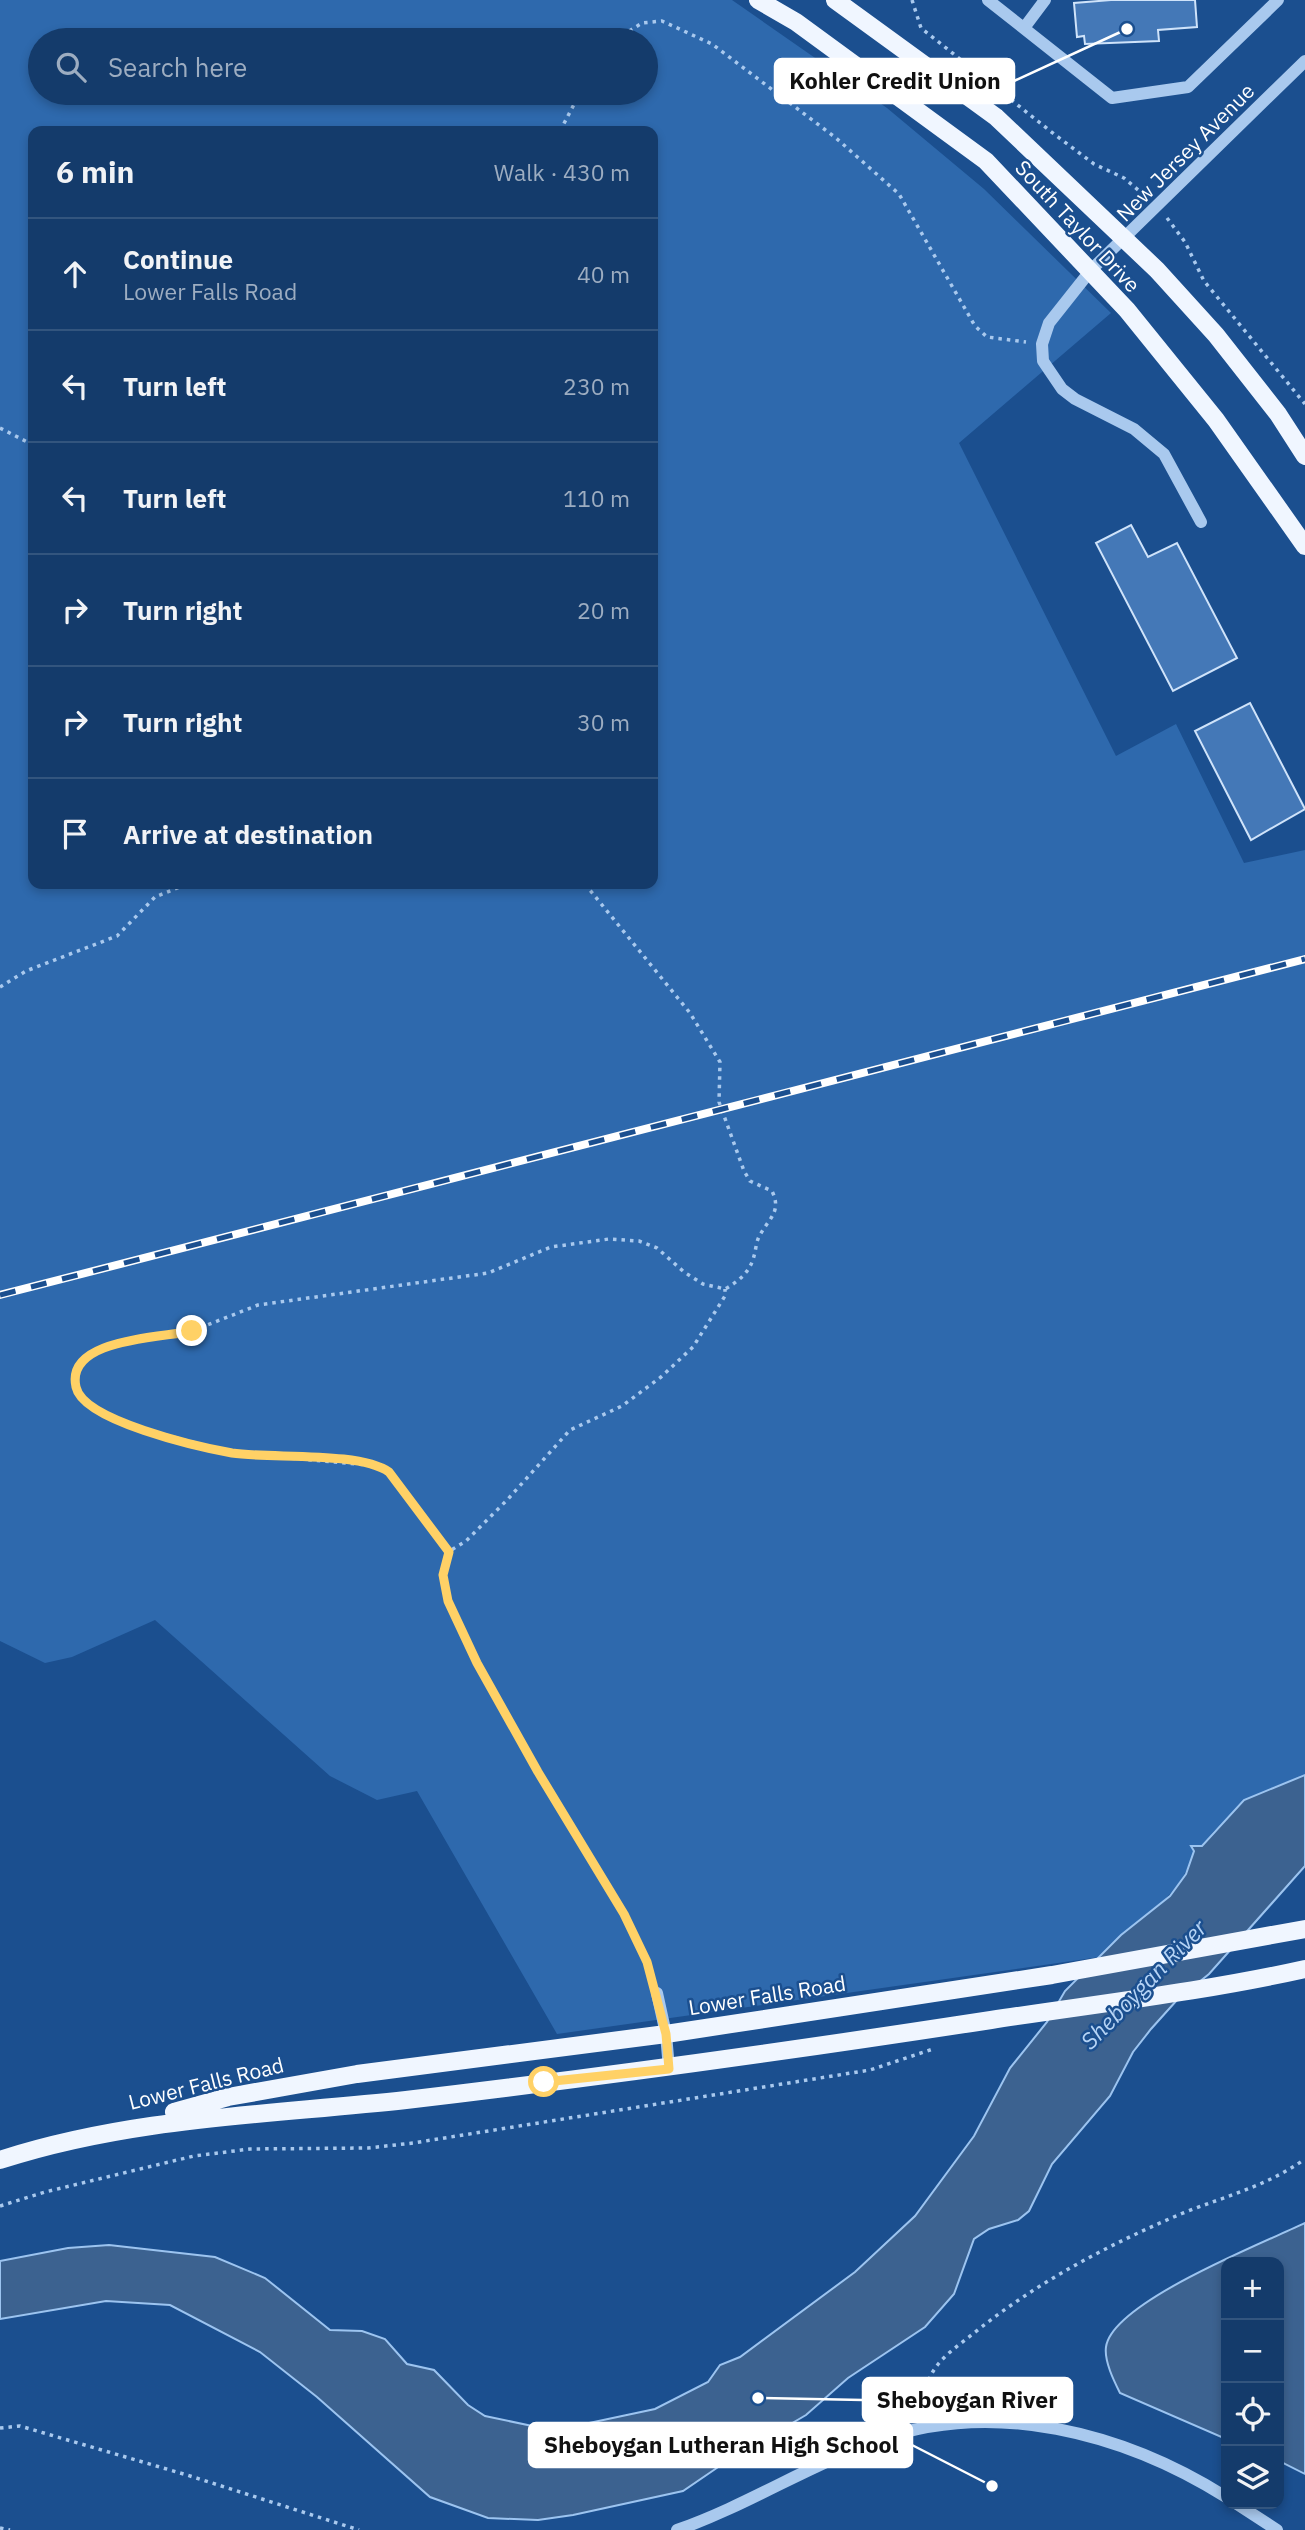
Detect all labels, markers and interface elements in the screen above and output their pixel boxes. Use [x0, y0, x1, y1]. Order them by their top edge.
search box [28, 28, 658, 105]
icon: search [52, 48, 90, 86]
text: Search here [108, 50, 247, 84]
callout: Kohler Credit Union [775, 59, 1014, 103]
text: Kohler Credit Union [789, 65, 1001, 95]
street label: New Jersey Avenue [1110, 77, 1260, 227]
text: 6 min [56, 152, 134, 191]
street label: South Taylor Drive [1009, 154, 1147, 298]
text: Walk · 430 m [494, 157, 630, 187]
text: Continue [123, 242, 233, 276]
icon: ahead [56, 255, 94, 293]
text: 40 m [577, 259, 630, 289]
text: Lower Falls Road [123, 276, 297, 306]
icon: left [56, 367, 94, 405]
text: Turn left [123, 369, 226, 403]
text: 230 m [563, 371, 630, 401]
icon: left [56, 479, 94, 517]
text: Turn left [123, 481, 226, 515]
text: 110 m [563, 483, 630, 513]
icon: right [56, 591, 94, 629]
text: Turn right [123, 593, 242, 627]
text: 20 m [577, 595, 630, 625]
icon: right [56, 703, 94, 741]
text: Turn right [123, 705, 242, 739]
text: 30 m [577, 707, 630, 737]
icon: arrive [56, 815, 94, 853]
text: Arrive at destination [123, 817, 373, 851]
route end [176, 1315, 207, 1346]
water label: Sheboygan River [1074, 1912, 1213, 2055]
street label: Lower Falls Road [686, 1969, 848, 2021]
street label: Lower Falls Road [125, 2050, 287, 2116]
route start [528, 2066, 559, 2097]
map controls [1221, 2257, 1284, 2509]
button: + [1221, 2257, 1284, 2320]
button: − [1221, 2320, 1284, 2383]
callout: Sheboygan River [863, 2378, 1072, 2422]
button: locate [1221, 2383, 1284, 2446]
text: Sheboygan River [877, 2384, 1057, 2414]
callout: Sheboygan Lutheran High School [529, 2423, 912, 2467]
text: Sheboygan Lutheran High School [544, 2429, 898, 2459]
button: layers [1221, 2446, 1284, 2509]

